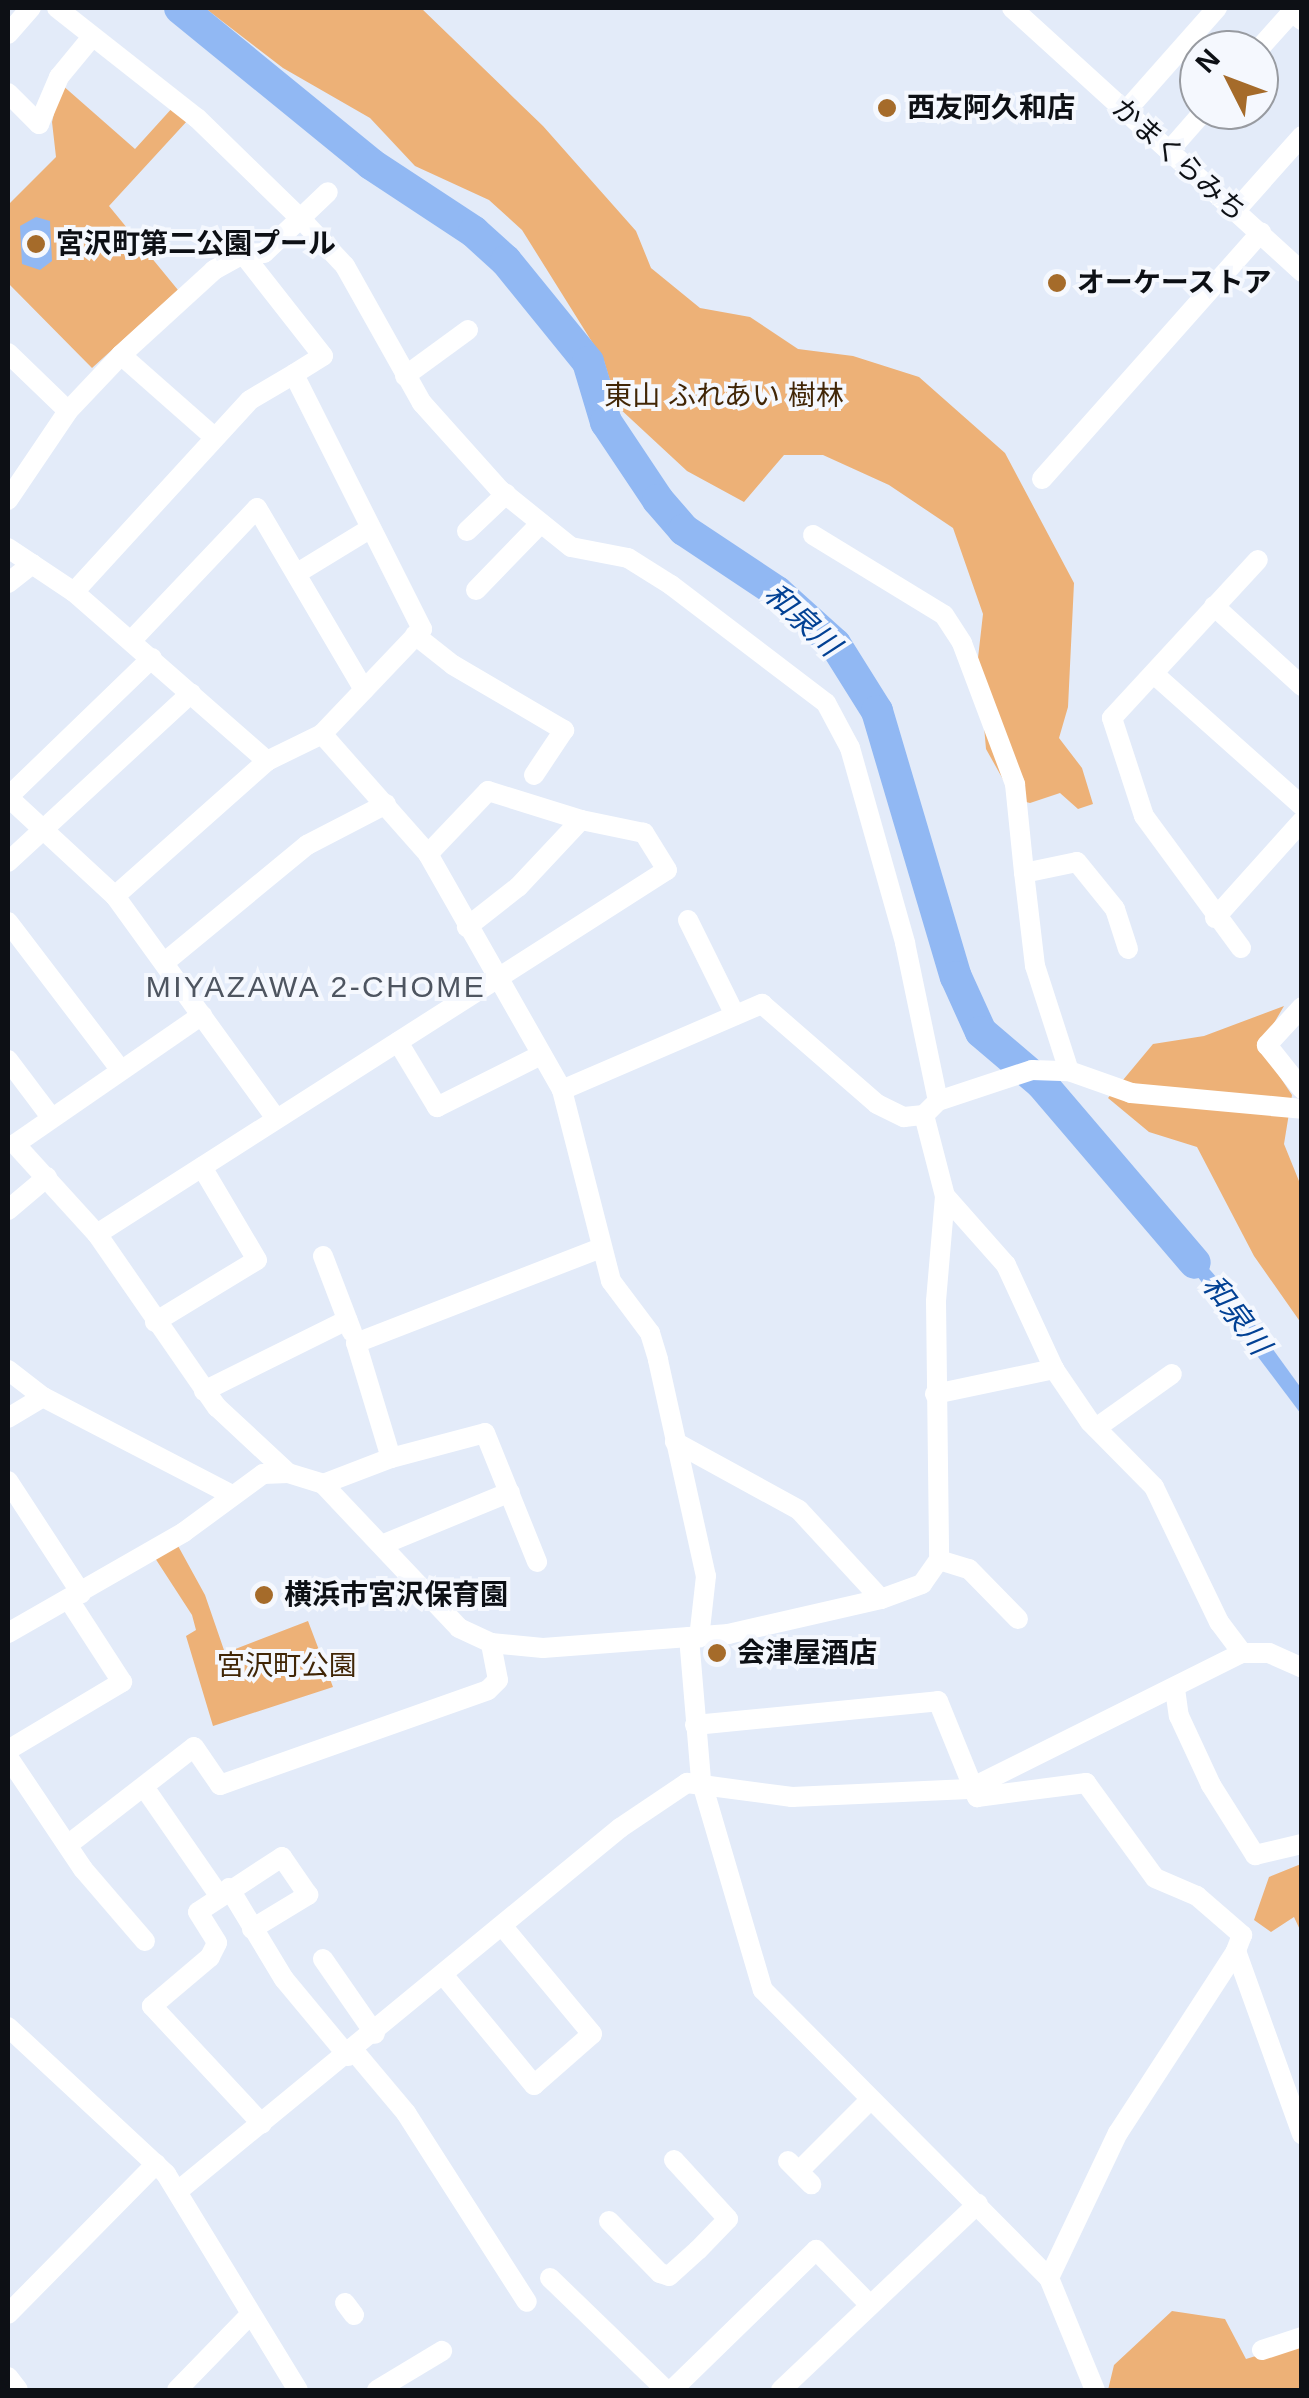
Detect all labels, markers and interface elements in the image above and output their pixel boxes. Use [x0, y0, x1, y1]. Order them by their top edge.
north arrow [1179, 30, 1279, 130]
text: N [1190, 43, 1226, 79]
place label: 西友阿久和店 [907, 91, 1075, 125]
street label: かまくらみち [1105, 91, 1253, 229]
marker: 西友阿久和店 [876, 97, 898, 119]
place label: 宮沢町第二公園プール [56, 227, 336, 261]
marker: 宮沢町第二公園プール [25, 233, 47, 255]
place label: オーケーストア [1077, 266, 1273, 300]
marker: オーケーストア [1046, 272, 1068, 294]
park label: 東山 ふれあい 樹林 [604, 379, 844, 413]
water label: 和泉川 [757, 576, 847, 664]
district label: MIYAZAWA 2-CHOME [145, 969, 487, 1005]
water label: 和泉川 [1195, 1268, 1277, 1362]
place label: 横浜市宮沢保育園 [284, 1578, 508, 1612]
marker: 横浜市宮沢保育園 [253, 1584, 275, 1606]
place label: 会津屋酒店 [737, 1636, 877, 1670]
marker: 会津屋酒店 [706, 1642, 728, 1664]
park label: 宮沢町公園 [217, 1649, 357, 1683]

